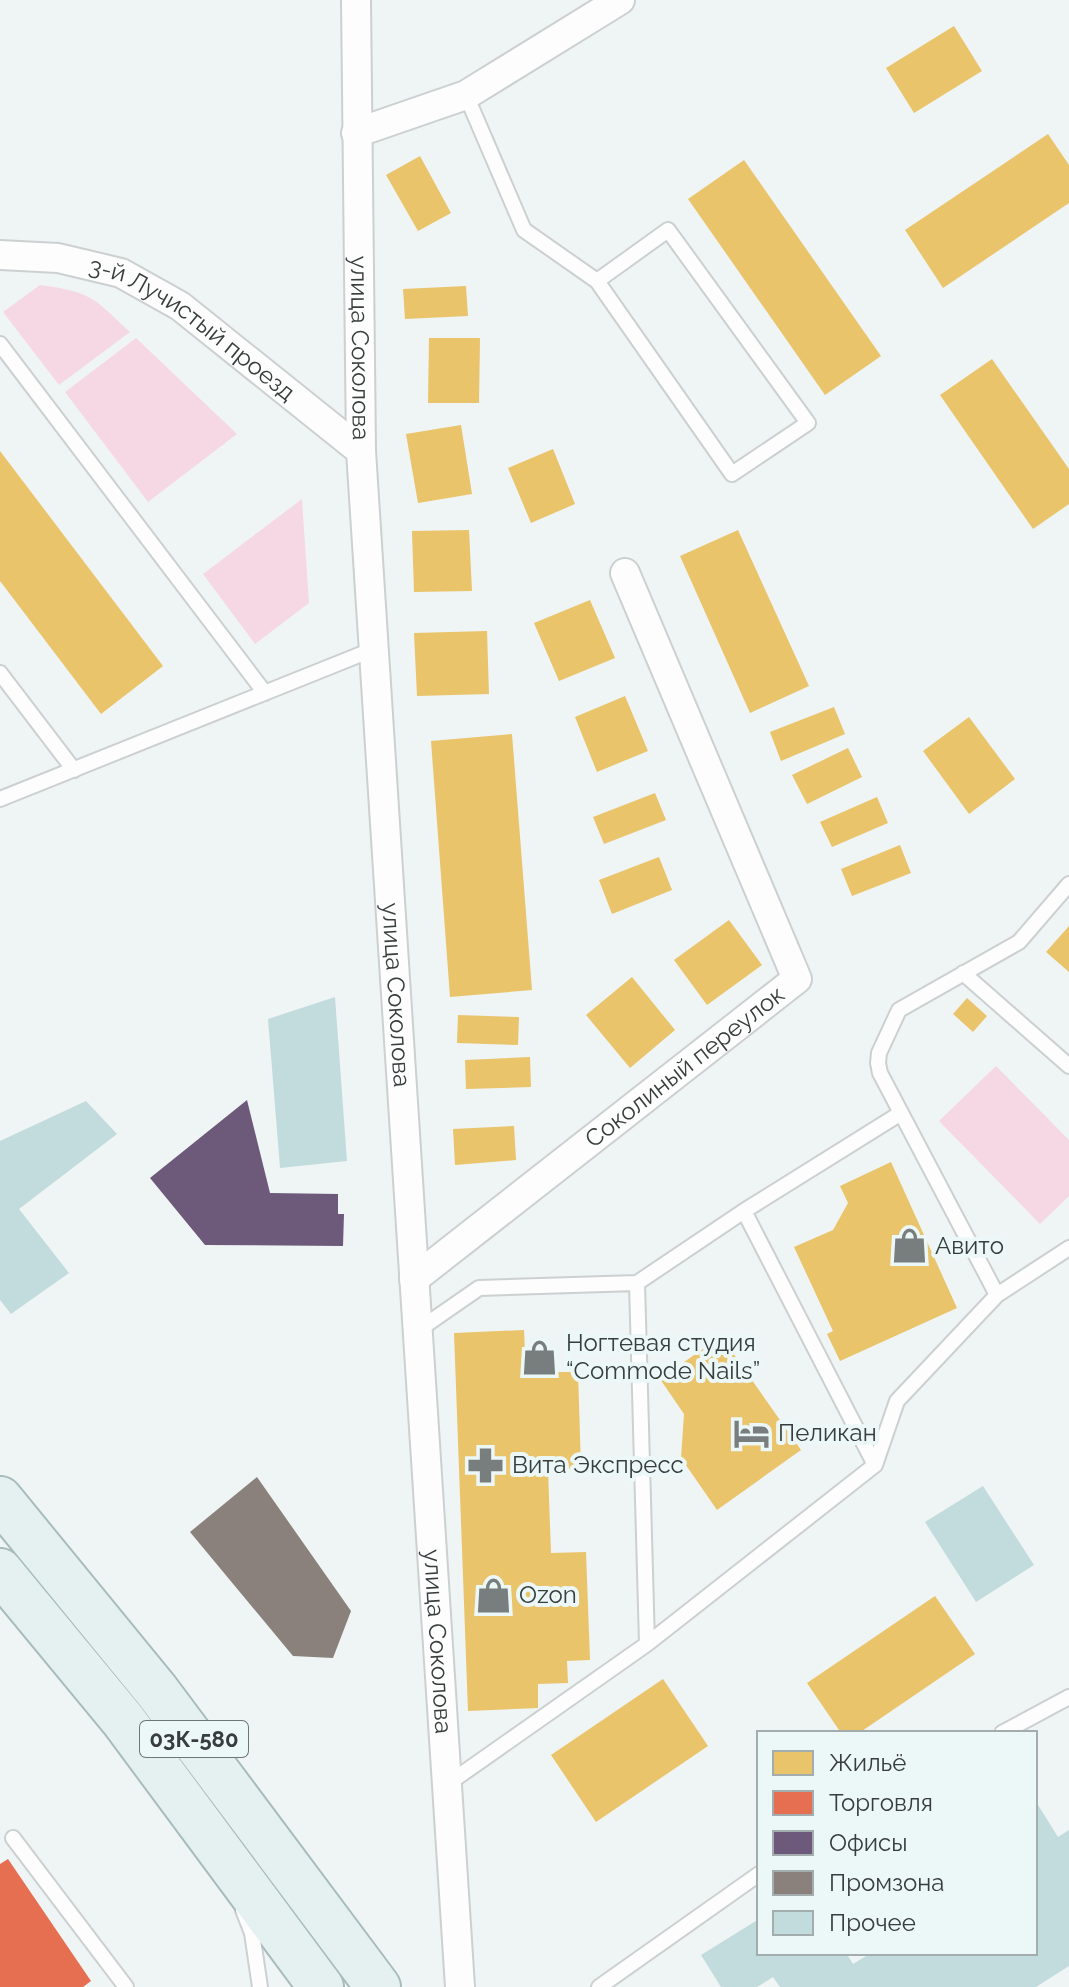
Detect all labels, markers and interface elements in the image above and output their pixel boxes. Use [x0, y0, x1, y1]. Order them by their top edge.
street label: 3-й Лучистый проезд [86, 251, 301, 407]
street label: улица Соколова [345, 255, 376, 441]
street label: улица Соколова [376, 902, 417, 1088]
street label: Соколиный переулок [579, 979, 790, 1153]
shop icon: Авито [890, 1227, 928, 1265]
place label: Авито [935, 1231, 1004, 1260]
place label: Ногтевая студия “Commode Nails” [566, 1328, 760, 1385]
shop icon: Ногтевая студия “Commode Nails” [521, 1338, 559, 1376]
hotel icon: Пеликан [733, 1414, 771, 1452]
place label: Пеликан [778, 1418, 877, 1447]
pharmacy icon: Вита Экспресс [467, 1446, 505, 1484]
place label: Вита Экспресс [512, 1450, 684, 1479]
street label: улица Соколова [418, 1548, 459, 1735]
shop icon: Ozon [474, 1576, 512, 1614]
place label: Ozon [519, 1580, 577, 1609]
road number: 03К-580 [140, 1721, 248, 1757]
legend [757, 1731, 1037, 1955]
text: Жильё [829, 1748, 906, 1777]
text: Торговля [829, 1788, 933, 1817]
text: Офисы [829, 1828, 907, 1857]
text: Промзона [829, 1868, 944, 1897]
text: Прочее [829, 1908, 916, 1937]

